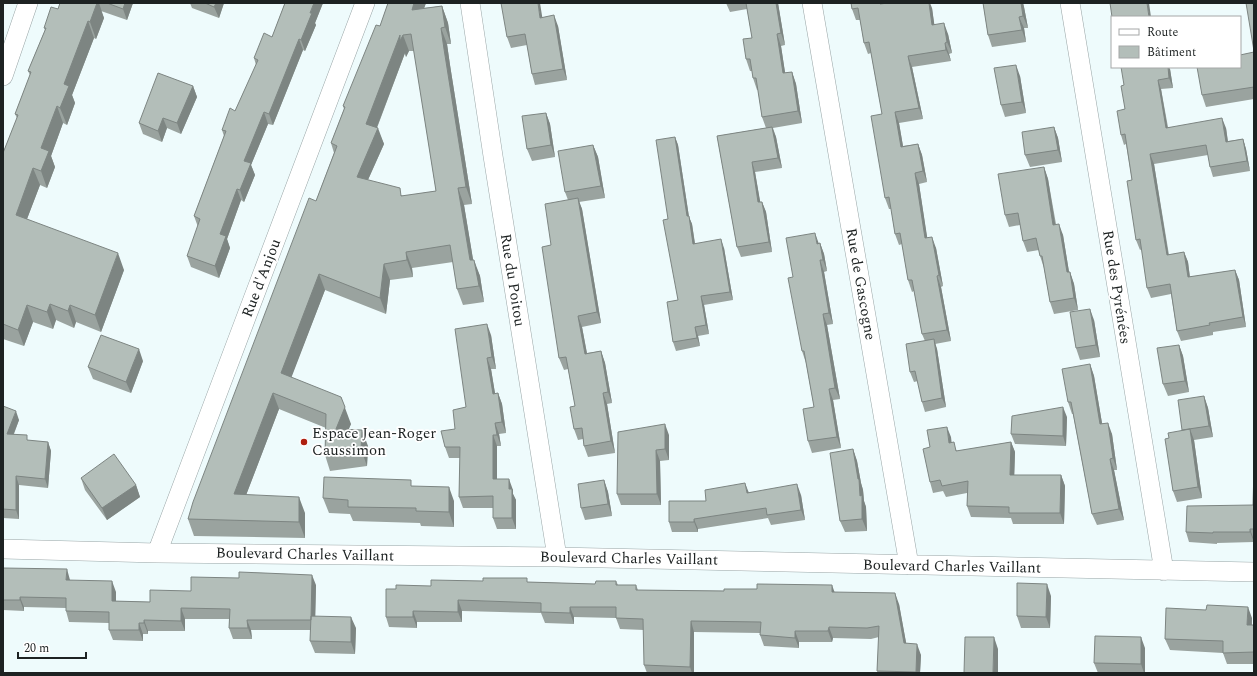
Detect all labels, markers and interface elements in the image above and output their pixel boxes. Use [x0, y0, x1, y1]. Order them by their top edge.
legend [1111, 16, 1241, 68]
text: Route [1147, 23, 1178, 42]
text: Bâtiment [1147, 43, 1196, 62]
street label: Rue de Gascogne [839, 226, 882, 342]
street label: Rue des Pyrénées [1096, 228, 1137, 346]
street label: Rue du Poitou [494, 232, 531, 328]
street label: Rue d'Anjou [236, 235, 287, 321]
place label: Espace Jean-Roger Caussimon [312, 422, 436, 462]
marker: Espace Jean-Roger Caussimon [299, 437, 309, 447]
street label: Boulevard Charles Vaillant [216, 541, 394, 568]
street label: Boulevard Charles Vaillant [540, 545, 718, 572]
street label: Boulevard Charles Vaillant [863, 553, 1041, 580]
scale bar [18, 634, 86, 660]
text: 20 m [24, 639, 49, 658]

